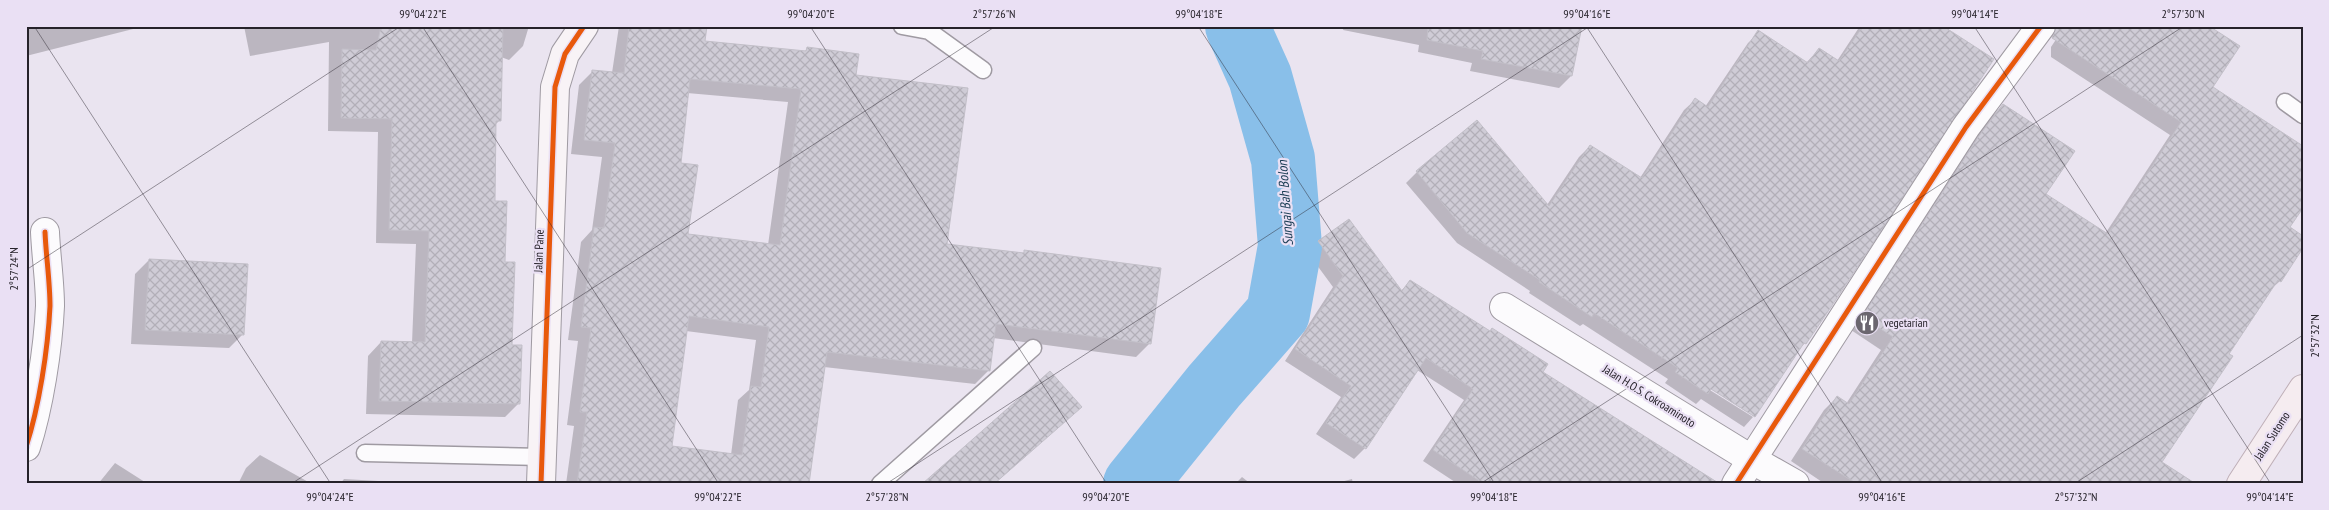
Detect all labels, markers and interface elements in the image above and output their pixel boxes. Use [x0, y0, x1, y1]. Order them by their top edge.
text: 99°04'22"E [399, 6, 447, 21]
text: 99°04'20"E [787, 6, 835, 21]
text: 2°57'26"N [972, 6, 1016, 21]
text: 99°04'18"E [1175, 6, 1223, 21]
text: 99°04'16"E [1563, 6, 1611, 21]
text: 99°04'14"E [1951, 6, 1999, 21]
text: 2°57'30"N [2161, 6, 2205, 21]
water label: Sungai Bah Bolon [1273, 159, 1297, 246]
street label: Jalan Pane [530, 229, 547, 274]
text: 2°57'24"N [6, 247, 21, 291]
restaurant icon: vegetarian [1854, 310, 1880, 336]
text: 2°57'32"N [2307, 314, 2322, 358]
place label: vegetarian [1884, 315, 1928, 330]
street label: Jalan H.O.S. Cokroaminoto [1599, 360, 1698, 430]
street label: Jalan Sutomo [2250, 409, 2293, 464]
text: 99°04'24"E [306, 489, 354, 504]
text: 99°04'22"E [694, 489, 742, 504]
text: 2°57'28"N [865, 489, 909, 504]
text: 99°04'20"E [1082, 489, 1130, 504]
text: 99°04'18"E [1470, 489, 1518, 504]
text: 99°04'16"E [1858, 489, 1906, 504]
text: 2°57'32"N [2054, 489, 2098, 504]
text: 99°04'14"E [2246, 489, 2294, 504]

